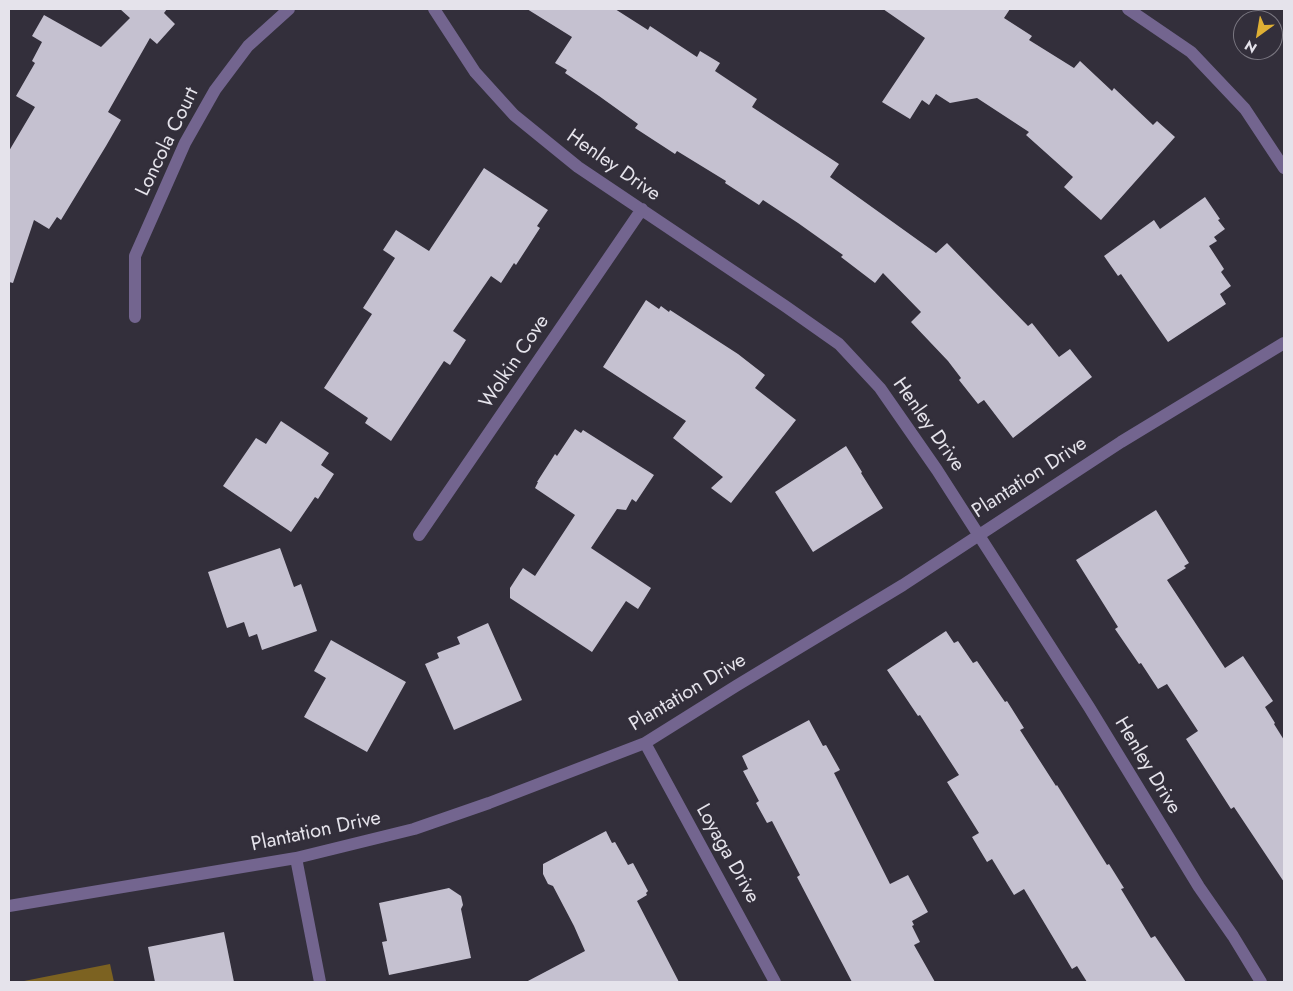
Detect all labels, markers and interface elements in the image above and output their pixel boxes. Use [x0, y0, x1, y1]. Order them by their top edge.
north arrow [1233, 10, 1283, 60]
text: N [1241, 35, 1261, 58]
street label: Loncola Court [131, 84, 205, 200]
street label: Henley Drive [561, 125, 665, 207]
street label: Wolkin Cove [475, 311, 555, 413]
street label: Henley Drive [887, 373, 969, 477]
street label: Plantation Drive [968, 432, 1092, 524]
street label: Plantation Drive [625, 649, 751, 737]
street label: Henley Drive [1109, 713, 1185, 819]
street label: Loyaga Drive [690, 800, 764, 908]
street label: Plantation Drive [249, 807, 383, 857]

